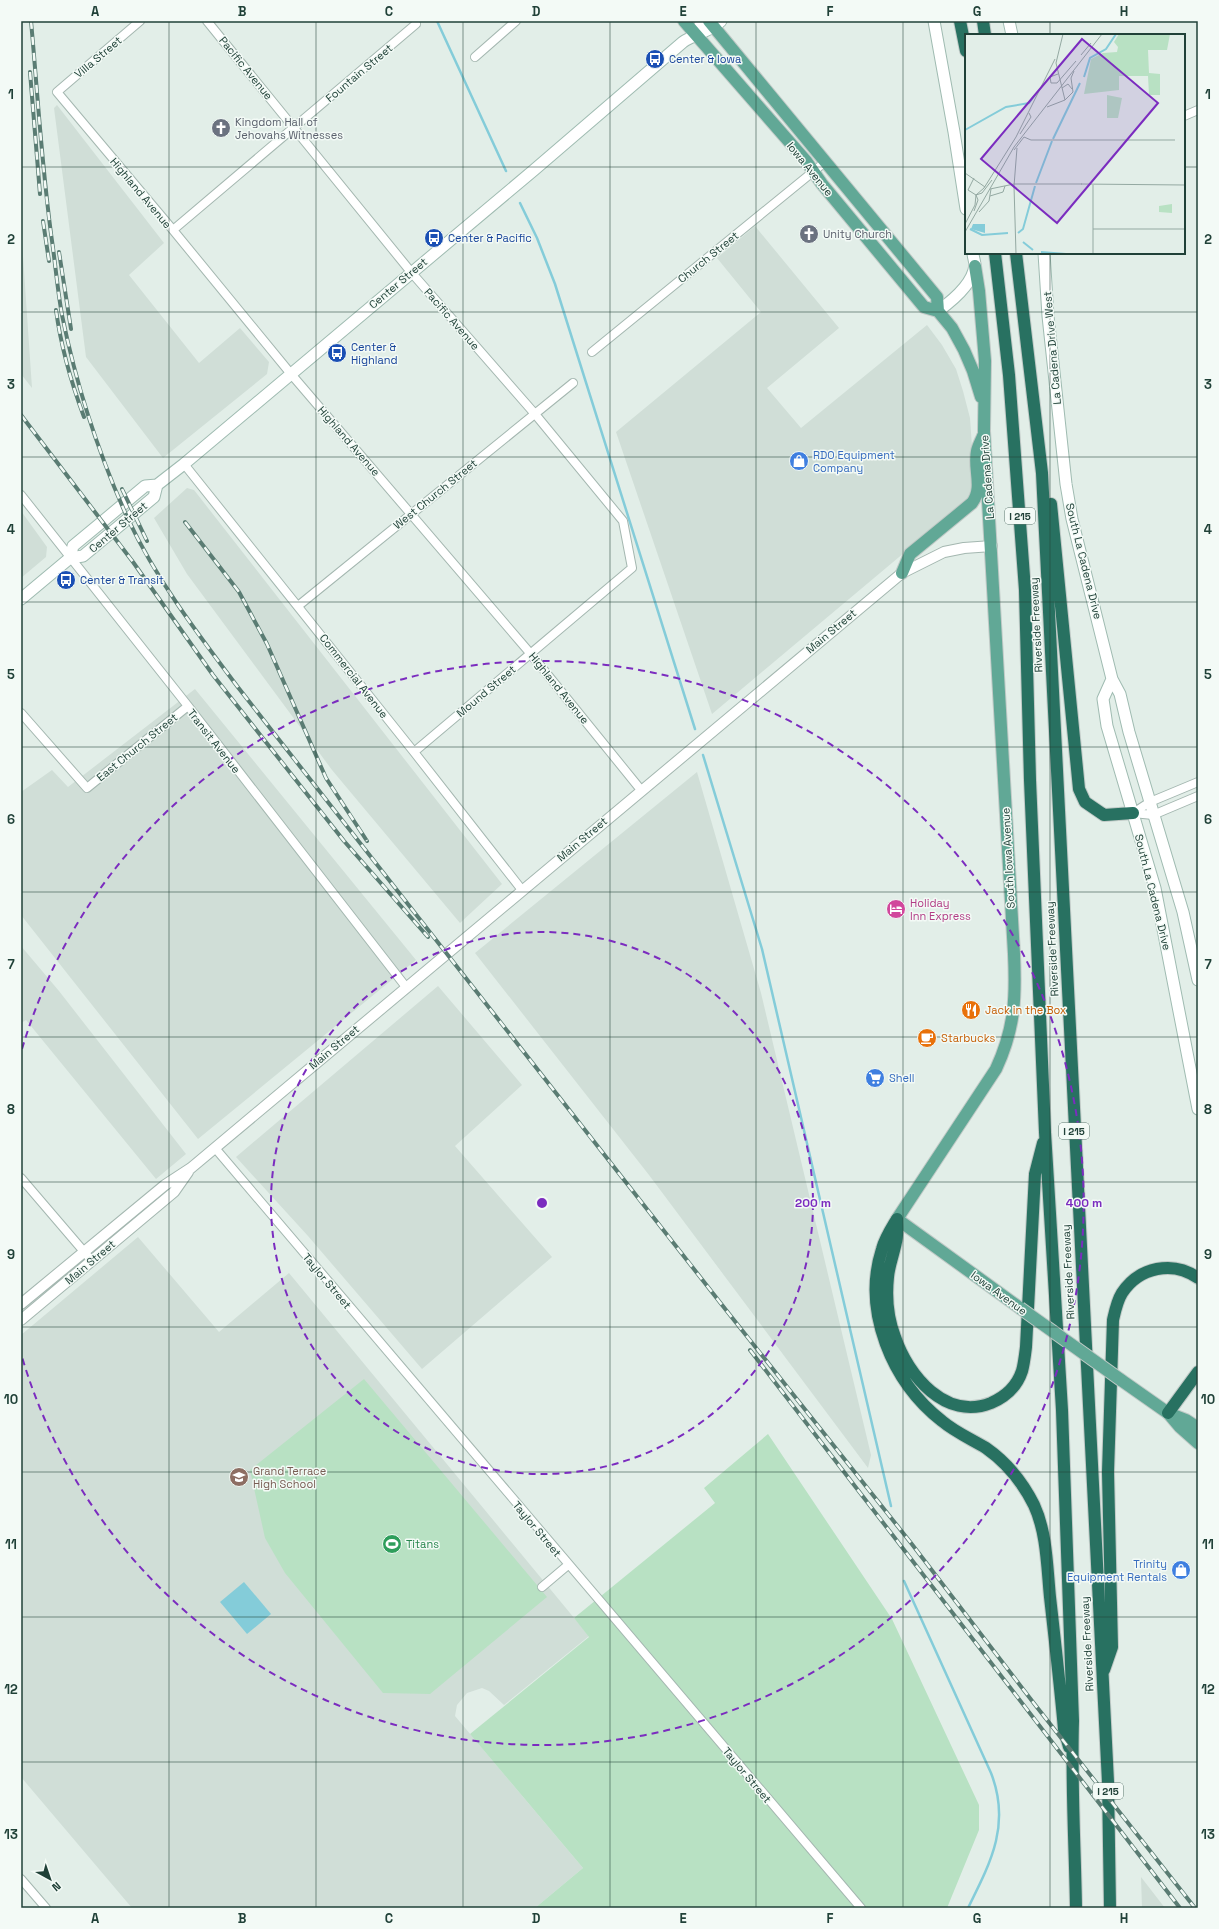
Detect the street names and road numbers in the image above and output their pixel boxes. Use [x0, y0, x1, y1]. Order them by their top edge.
street label: Villa Street [71, 33, 125, 81]
street label: Pacific Avenue [216, 34, 276, 102]
street label: Fountain Street [323, 41, 395, 105]
street label: Iowa Avenue [784, 139, 836, 199]
street label: Highland Avenue [107, 155, 175, 231]
street label: Church Street [675, 228, 741, 286]
street label: Center Street [366, 254, 430, 312]
street label: Pacific Avenue [421, 285, 483, 353]
street label: La Cadena Drive West [1040, 291, 1064, 405]
street label: Highland Avenue [315, 403, 383, 479]
street label: La Cadena Drive [977, 434, 997, 520]
street label: West Church Street [390, 456, 480, 532]
street label: Center Street [86, 498, 150, 556]
street label: South La Cadena Drive [1063, 501, 1105, 621]
road number: I 215 [1005, 508, 1035, 524]
street label: Riverside Freeway [1027, 577, 1045, 673]
street label: Main Street [803, 606, 859, 656]
street label: Commercial Avenue [317, 631, 391, 721]
street label: Highland Avenue [526, 649, 592, 727]
street label: Mound Street [453, 662, 519, 720]
street label: Transit Avenue [185, 706, 243, 776]
street label: East Church Street [94, 710, 180, 784]
street label: South Iowa Avenue [998, 807, 1018, 909]
street label: Main Street [554, 814, 610, 864]
street label: South La Cadena Drive [1132, 832, 1174, 952]
street label: Riverside Freeway [1043, 901, 1061, 997]
street label: Main Street [306, 1022, 362, 1072]
road number: I 215 [1059, 1123, 1089, 1139]
street label: Riverside Freeway [1059, 1224, 1077, 1320]
street label: Main Street [62, 1237, 118, 1287]
street label: Taylor Street [300, 1250, 354, 1312]
street label: Iowa Avenue [968, 1268, 1030, 1318]
street label: Taylor Street [510, 1498, 564, 1560]
street label: Riverside Freeway [1078, 1596, 1096, 1692]
street label: Taylor Street [720, 1744, 774, 1806]
road number: I 215 [1093, 1783, 1123, 1799]

